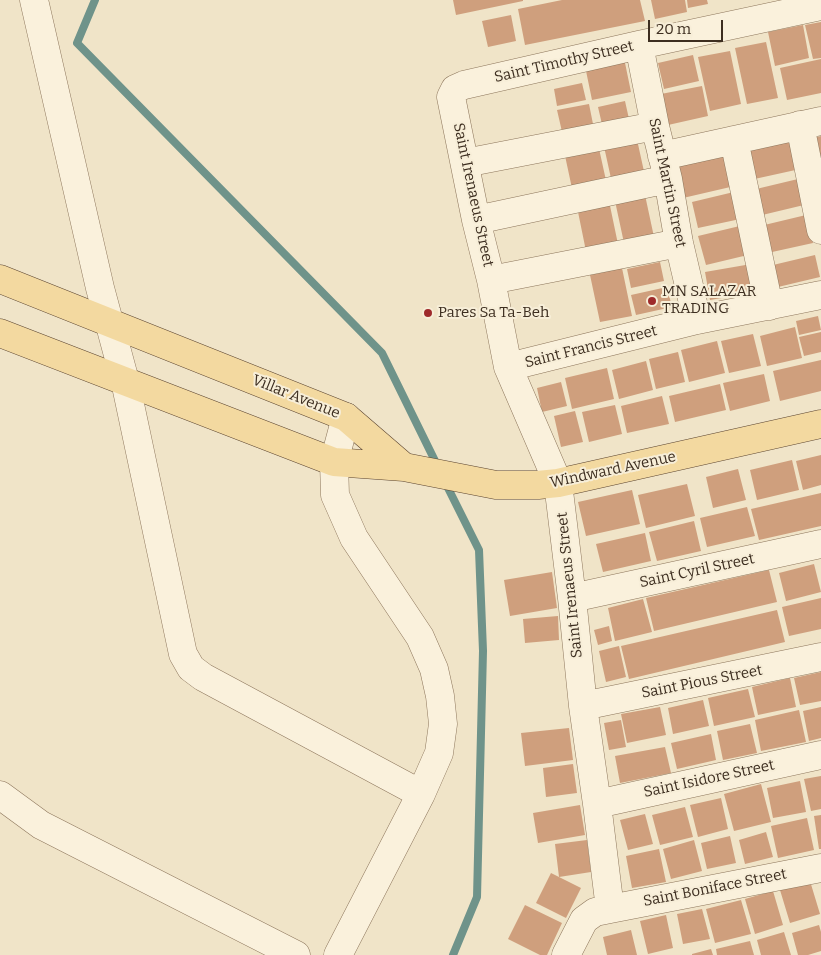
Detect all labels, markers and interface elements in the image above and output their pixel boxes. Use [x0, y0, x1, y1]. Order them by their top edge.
scale bar [651, 10, 726, 42]
text: 20 m [656, 20, 691, 38]
street label: Saint Timothy Street [493, 37, 635, 87]
street label: Saint Martin Street [644, 117, 690, 249]
street label: Saint Irenaeus Street [449, 121, 497, 269]
place label: MN SALAZAR TRADING [662, 283, 756, 318]
marker: MN SALAZAR TRADING [646, 295, 658, 307]
place label: Pares Sa Ta-Beh [438, 304, 549, 322]
marker: Pares Sa Ta-Beh [422, 307, 434, 319]
street label: Saint Francis Street [523, 322, 659, 372]
street label: Villar Avenue [249, 371, 343, 423]
street label: Windward Avenue [548, 448, 678, 492]
street label: Saint Irenaeus Street [553, 511, 587, 659]
street label: Saint Cyril Street [638, 550, 756, 592]
street label: Saint Pious Street [640, 661, 764, 703]
street label: Saint Isidore Street [642, 756, 776, 802]
street label: Saint Boniface Street [642, 865, 788, 911]

